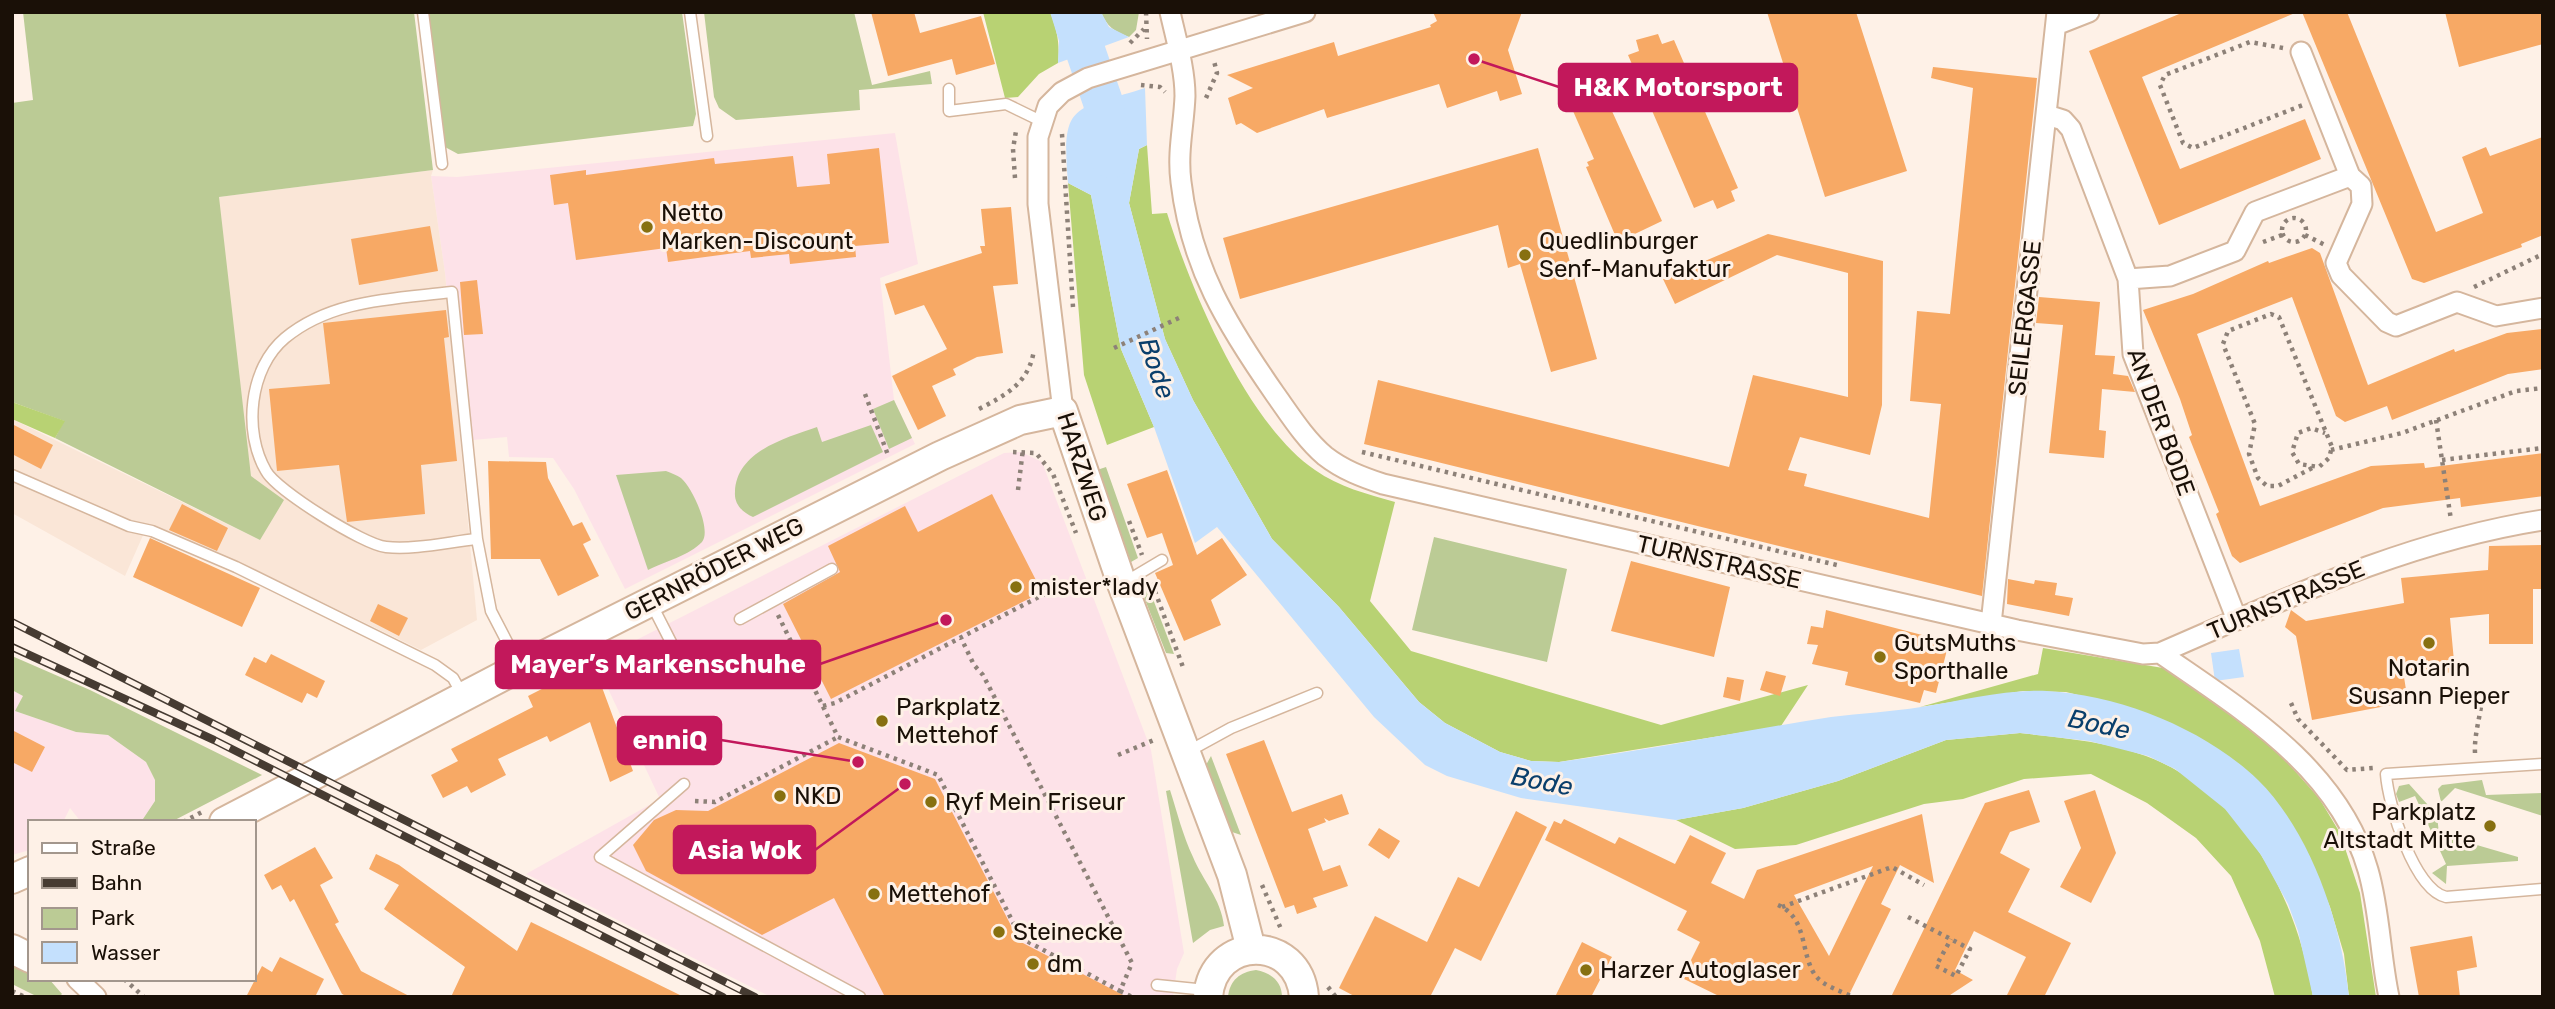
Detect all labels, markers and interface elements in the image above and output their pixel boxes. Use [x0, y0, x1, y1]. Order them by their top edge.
callout: H&K Motorsport [1559, 64, 1797, 111]
text: H&K Motorsport [1573, 72, 1783, 103]
place label: Netto Marken-Discount [661, 199, 853, 255]
marker: Netto Marken-Discount [639, 219, 655, 235]
place label: Quedlinburger Senf-Manufaktur [1539, 227, 1731, 283]
street label: SEILERGASSE [2003, 239, 2047, 397]
marker: Quedlinburger Senf-Manufaktur [1517, 247, 1533, 263]
water label: Bode [1132, 334, 1181, 403]
street label: AN DER BODE [2121, 345, 2201, 499]
street label: HARZWEG [1051, 409, 1113, 525]
street label: GERNRÖDER WEG [620, 512, 808, 626]
street label: TURNSTRASSE [1634, 529, 1804, 595]
street label: TURNSTRASSE [2203, 554, 2369, 646]
place label: mister*lady [1030, 573, 1159, 601]
marker: mister*lady [1008, 579, 1024, 595]
place label: GutsMuths Sporthalle [1894, 629, 2016, 685]
marker: Notarin Susann Pieper [2421, 635, 2437, 651]
callout: Mayer’s Markenschuhe [496, 641, 820, 688]
text: Mayer’s Markenschuhe [510, 649, 806, 680]
marker: GutsMuths Sporthalle [1872, 649, 1888, 665]
place label: Notarin Susann Pieper [2348, 654, 2510, 710]
place label: Parkplatz Mettehof [896, 693, 1001, 749]
water label: Bode [2065, 703, 2133, 746]
marker: Parkplatz Mettehof [874, 713, 890, 729]
callout: enniQ [618, 717, 721, 764]
text: enniQ [633, 725, 707, 756]
water label: Bode [1508, 760, 1576, 803]
place label: NKD [794, 782, 842, 810]
marker: NKD [772, 788, 788, 804]
place label: Ryf Mein Friseur [945, 788, 1125, 816]
marker: Ryf Mein Friseur [923, 794, 939, 810]
place label: Parkplatz Altstadt Mitte [2323, 798, 2476, 854]
marker: Parkplatz Altstadt Mitte [2482, 818, 2498, 834]
legend [28, 820, 256, 981]
callout: Asia Wok [674, 826, 815, 873]
text: Straße [91, 835, 156, 860]
text: Asia Wok [688, 835, 802, 866]
text: Bahn [91, 870, 142, 895]
place label: Mettehof [888, 880, 991, 908]
marker: Mettehof [866, 886, 882, 902]
text: Park [91, 905, 135, 930]
place label: Steinecke [1013, 918, 1123, 946]
marker: Steinecke [991, 924, 1007, 940]
text: Wasser [91, 940, 160, 965]
place label: dm [1047, 950, 1083, 978]
marker: dm [1025, 956, 1041, 972]
place label: Harzer Autoglaser [1600, 956, 1801, 984]
marker: Harzer Autoglaser [1578, 962, 1594, 978]

